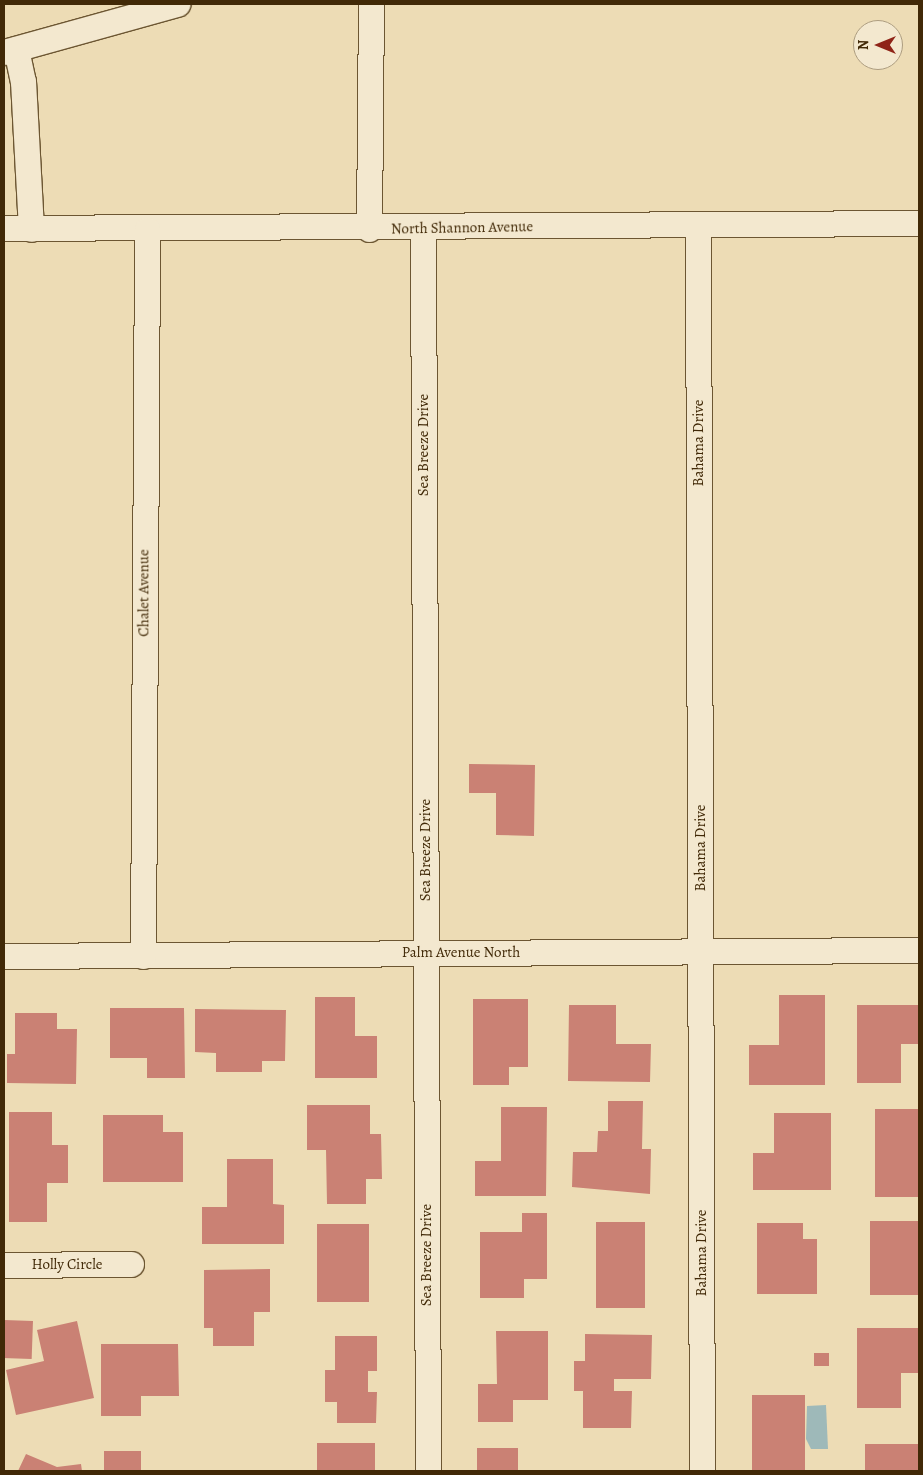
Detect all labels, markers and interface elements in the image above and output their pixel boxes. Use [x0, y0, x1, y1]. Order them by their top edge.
north arrow [853, 20, 903, 70]
text: N [854, 40, 873, 50]
street label: North Shannon Avenue [391, 218, 533, 238]
street label: Sea Breeze Drive [415, 394, 433, 496]
street label: Bahama Drive [690, 399, 708, 487]
street label: Chalet Avenue [135, 549, 153, 637]
street label: Sea Breeze Drive [417, 799, 435, 901]
street label: Bahama Drive [692, 804, 710, 892]
street label: Palm Avenue North [402, 944, 520, 962]
street label: Sea Breeze Drive [418, 1204, 436, 1306]
street label: Bahama Drive [693, 1209, 711, 1297]
street label: Holly Circle [31, 1256, 103, 1274]

